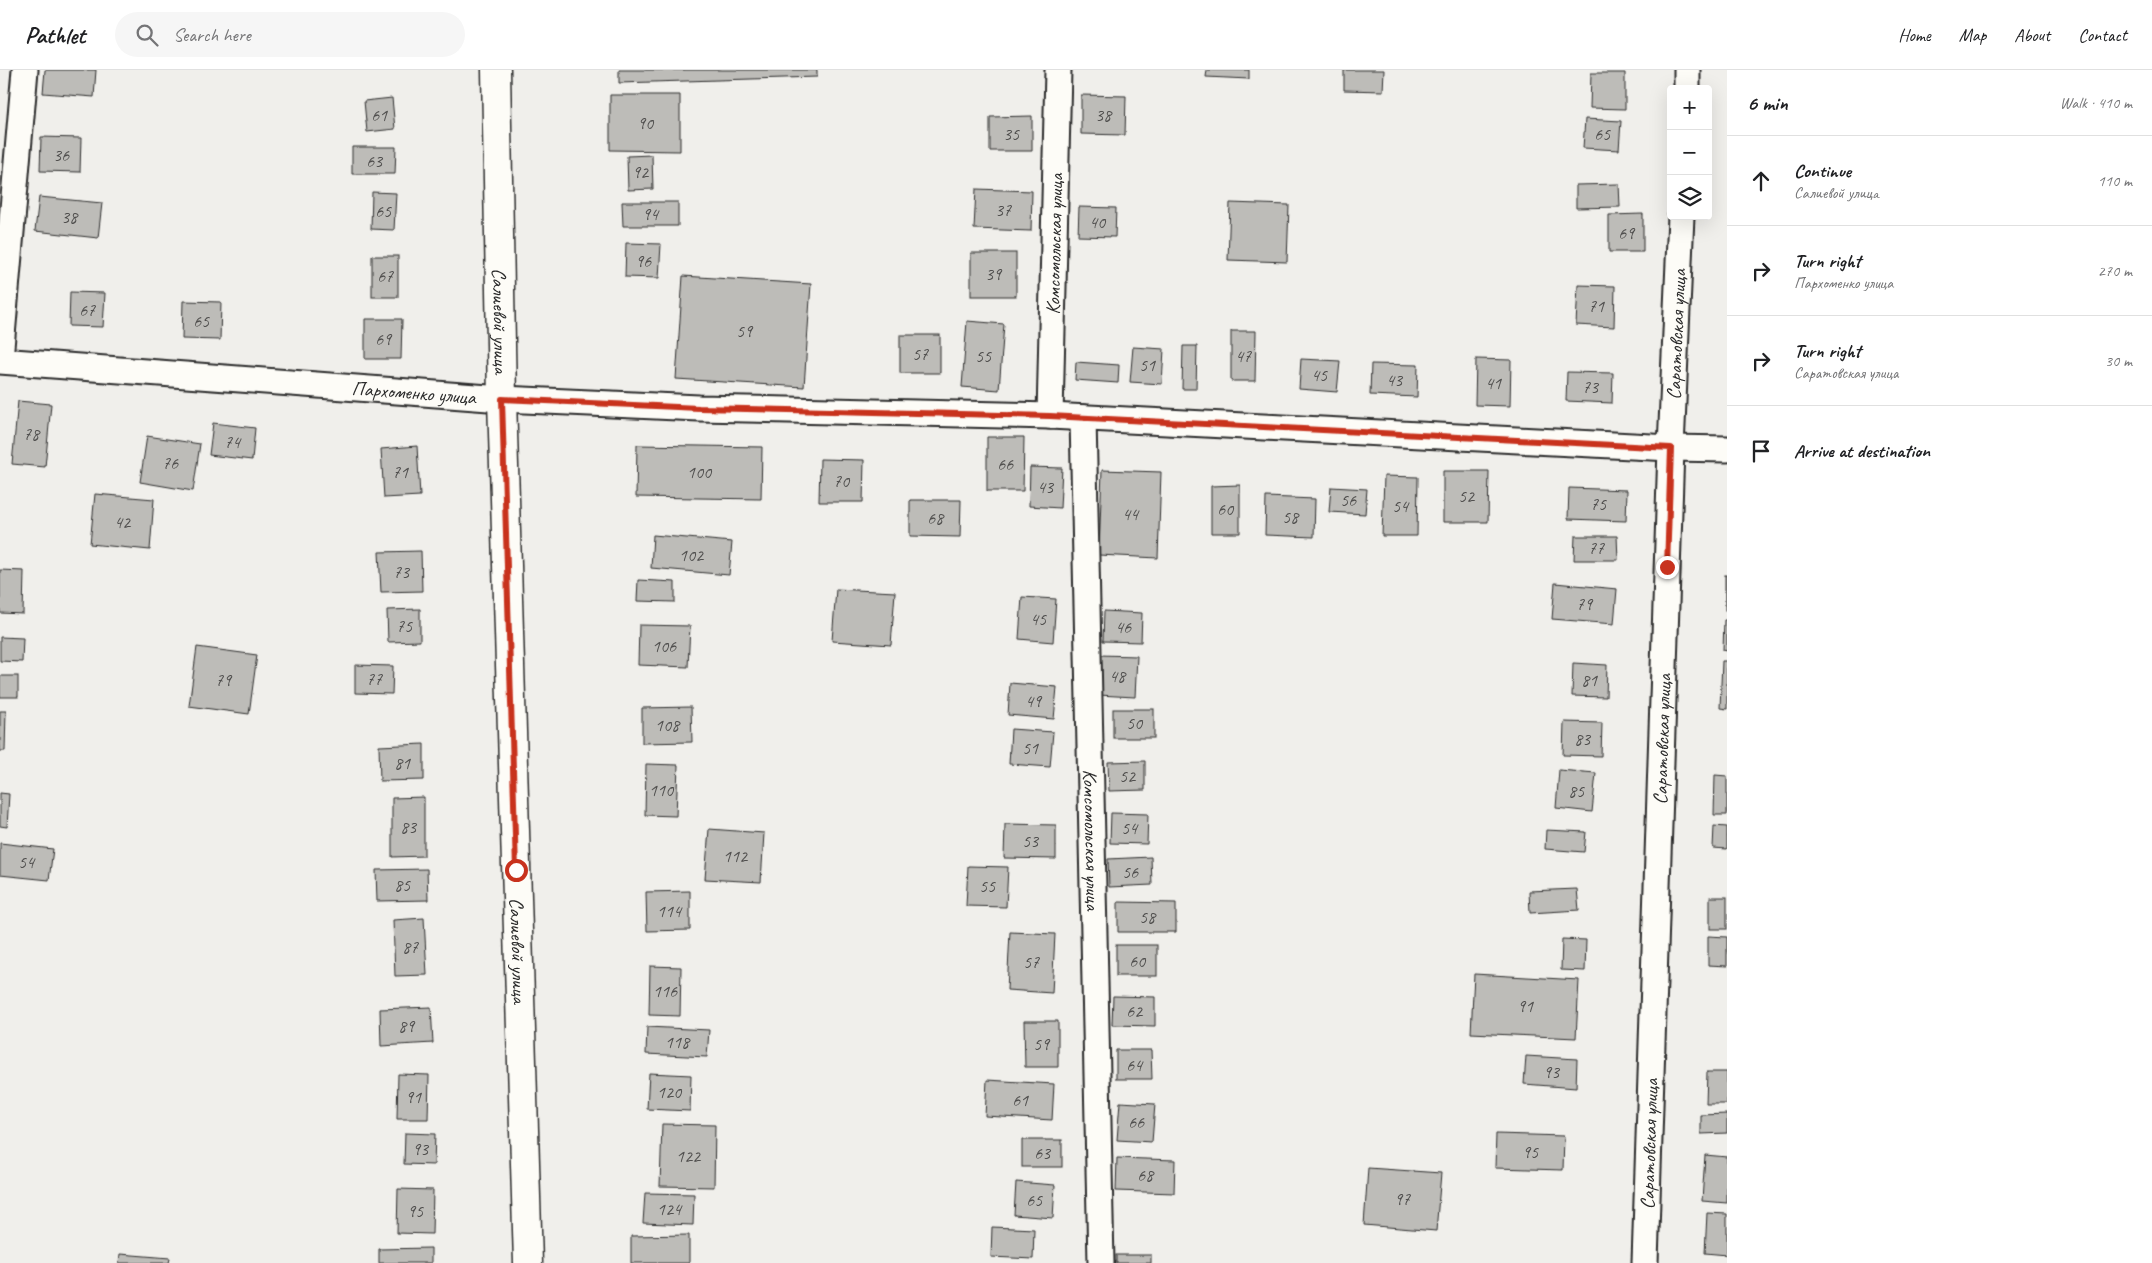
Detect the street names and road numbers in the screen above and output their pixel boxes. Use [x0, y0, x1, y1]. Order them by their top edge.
street label: Комсомольская улица [1040, 171, 1068, 315]
street label: Саратовская улица [1661, 267, 1691, 400]
street label: Салиевой улица [487, 268, 514, 376]
street label: Пархоменко улица [351, 375, 478, 410]
street label: Саратовская улица [1647, 672, 1676, 805]
street label: Комсомольская улица [1078, 769, 1106, 913]
street label: Салиевой улица [505, 897, 533, 1006]
street label: Саратовская улица [1634, 1076, 1663, 1210]

